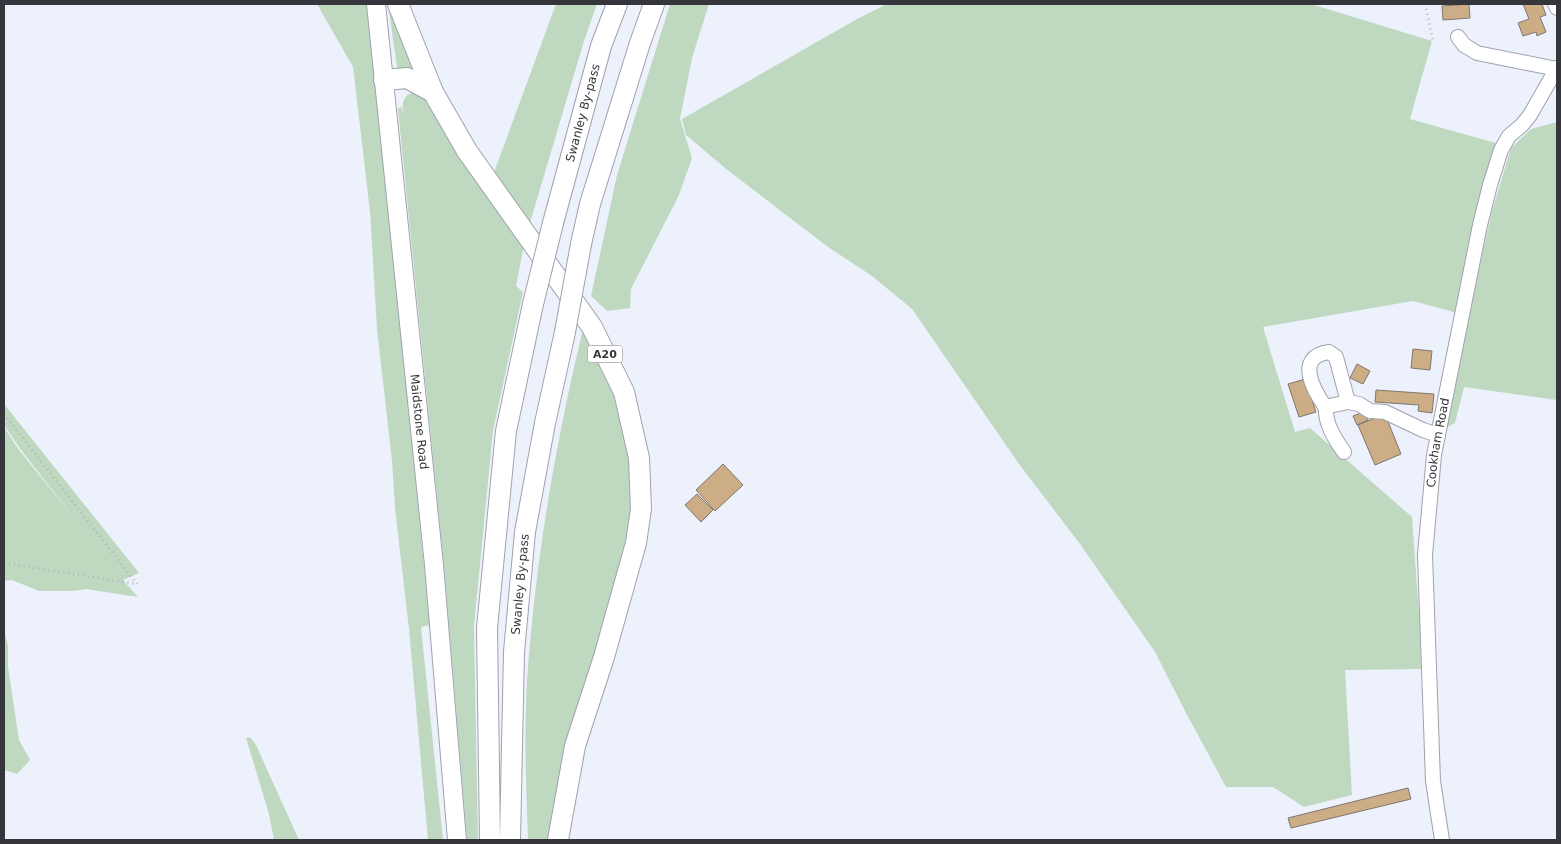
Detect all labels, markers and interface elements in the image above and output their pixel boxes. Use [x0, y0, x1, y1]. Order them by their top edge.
street label: Swanley By-pass [563, 62, 603, 164]
road number: A20 [588, 346, 622, 362]
street label: Maidstone Road [407, 373, 431, 470]
street label: Cookham Road [1424, 397, 1452, 488]
street label: Swanley By-pass [509, 533, 532, 635]

